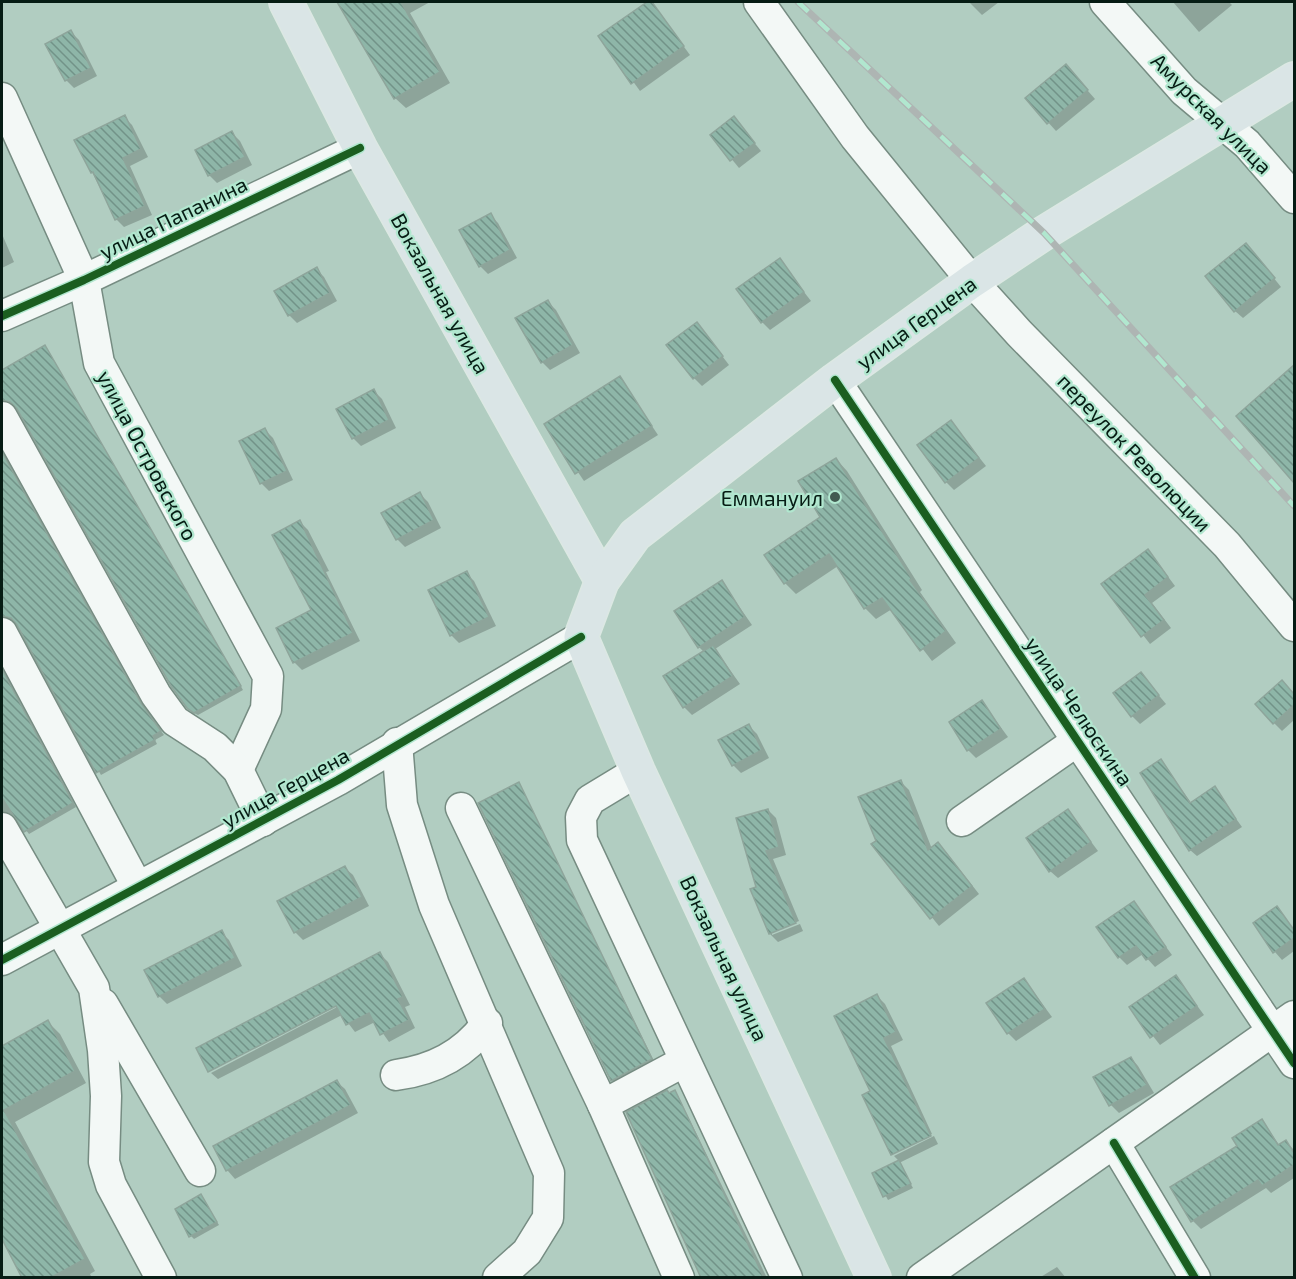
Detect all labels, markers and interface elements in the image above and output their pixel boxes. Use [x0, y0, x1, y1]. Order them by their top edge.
street label: Амурская улица [1146, 48, 1277, 179]
street label: улица Папанина [95, 170, 251, 264]
street label: Вокзальная улица [386, 208, 495, 378]
street label: улица Герцена [851, 270, 981, 375]
street label: улица Островского [92, 366, 203, 545]
street label: переулок Революции [1052, 368, 1217, 537]
place label: Еммануил [721, 485, 823, 511]
marker: Еммануил [828, 490, 842, 504]
street label: улица Челюскина [1020, 632, 1139, 791]
street label: улица Герцена [217, 742, 354, 833]
street label: Вокзальная улица [675, 871, 774, 1045]

